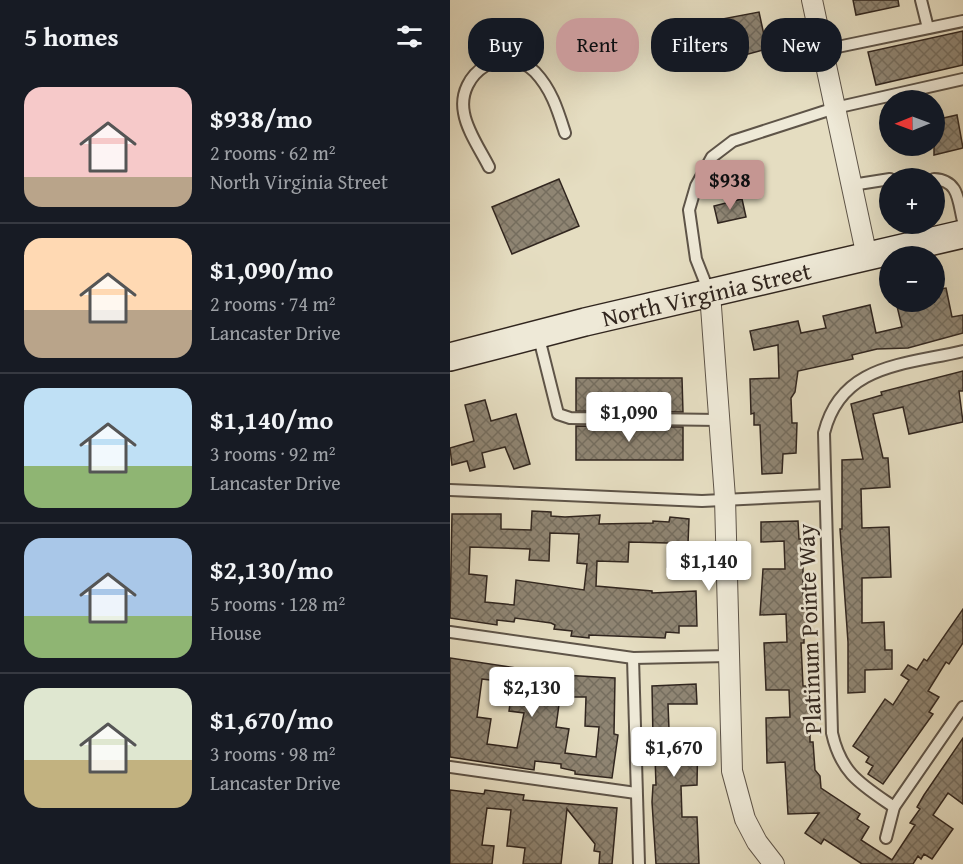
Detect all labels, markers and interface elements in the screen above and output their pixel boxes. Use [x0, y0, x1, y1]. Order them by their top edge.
text: 5 homes [24, 17, 119, 56]
chip: Buy [468, 18, 544, 72]
chip: Rent [556, 18, 639, 72]
chip: Filters [651, 18, 749, 72]
chip: New [761, 18, 842, 72]
icon: filters [393, 20, 426, 53]
north arrow [879, 90, 945, 156]
map controls [879, 90, 945, 312]
text: $938/mo [210, 99, 312, 138]
icon: home [72, 111, 144, 183]
text: 2 rooms · 62 m² [210, 138, 336, 167]
pin: $938 [694, 160, 766, 211]
text: $938 [709, 165, 751, 194]
text: North Virginia Street [210, 167, 388, 196]
button: + [879, 168, 945, 234]
button: − [879, 246, 945, 312]
text: $1,090/mo [210, 250, 333, 289]
street label: North Virginia Street [598, 252, 815, 335]
icon: home [72, 262, 144, 334]
text: 2 rooms · 74 m² [210, 289, 336, 318]
text: Lancaster Drive [210, 318, 341, 347]
pin: $1,090 [580, 392, 678, 443]
text: $1,090 [600, 397, 658, 426]
text: $1,140/mo [210, 400, 333, 439]
icon: home [72, 412, 144, 484]
text: 3 rooms · 92 m² [210, 439, 336, 468]
text: Lancaster Drive [210, 468, 341, 497]
street label: Platinum Pointe Way [788, 523, 830, 735]
pin: $1,140 [660, 541, 758, 592]
text: $1,140 [680, 546, 738, 575]
text: $2,130/mo [210, 550, 333, 589]
icon: home [72, 562, 144, 634]
text: 5 rooms · 128 m² [210, 589, 345, 618]
text: House [210, 618, 262, 647]
pin: $2,130 [483, 667, 581, 718]
text: $2,130 [503, 672, 561, 701]
text: $1,670/mo [210, 700, 333, 739]
icon: home [72, 712, 144, 784]
pin: $1,670 [625, 727, 723, 778]
text: $1,670 [645, 732, 703, 761]
text: 3 rooms · 98 m² [210, 739, 336, 768]
text: Lancaster Drive [210, 768, 341, 797]

